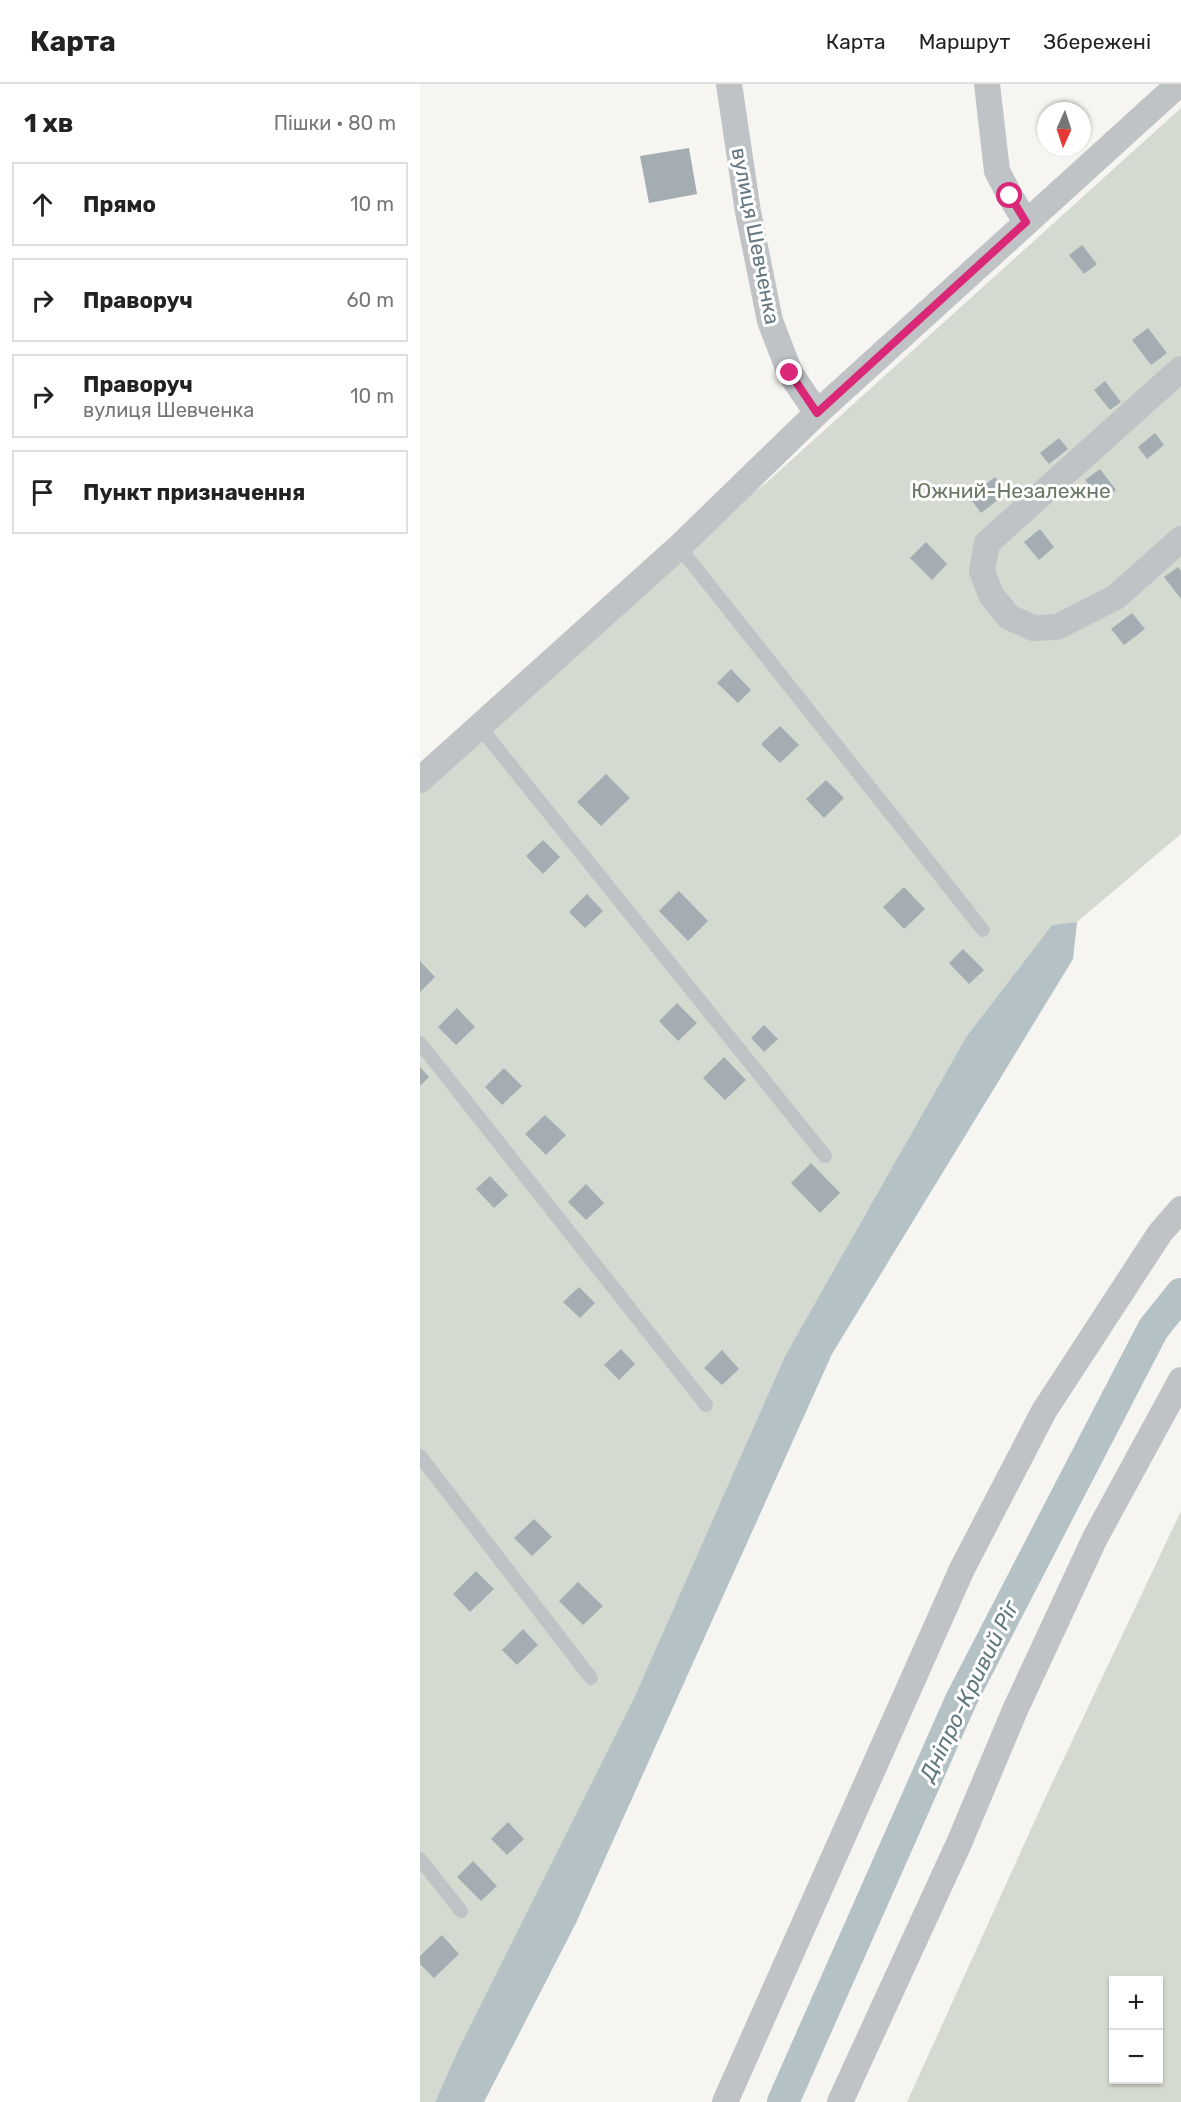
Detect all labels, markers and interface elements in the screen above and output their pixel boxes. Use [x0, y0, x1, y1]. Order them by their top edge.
text: Карта [30, 25, 116, 58]
text: Карта [826, 29, 886, 54]
text: Маршрут [919, 29, 1010, 54]
text: Збережені [1043, 29, 1151, 54]
north arrow [1037, 102, 1091, 156]
text: 1 хв [24, 108, 74, 139]
text: Пішки · 80 m [274, 111, 396, 135]
street label: вулиця Шевченка [727, 145, 785, 327]
route start [996, 182, 1022, 208]
icon: ahead [26, 188, 59, 221]
text: Прямо [83, 191, 156, 218]
text: 10 m [350, 192, 394, 216]
icon: right [26, 284, 59, 317]
text: Праворуч [83, 287, 193, 314]
text: 60 m [347, 288, 394, 312]
route end [776, 359, 802, 385]
text: Праворуч [83, 371, 193, 398]
icon: right [26, 380, 59, 413]
text: 10 m [350, 384, 394, 408]
text: вулиця Шевченка [83, 398, 254, 422]
icon: arrive [26, 476, 59, 509]
park label: Южний-Незалежне [911, 478, 1111, 503]
text: Пункт призначення [83, 479, 305, 506]
water label: Дніпро-Кривий Ріг [913, 1595, 1025, 1787]
map controls [1109, 1976, 1163, 2084]
button: + [1109, 1976, 1163, 2030]
button: − [1109, 2030, 1163, 2084]

